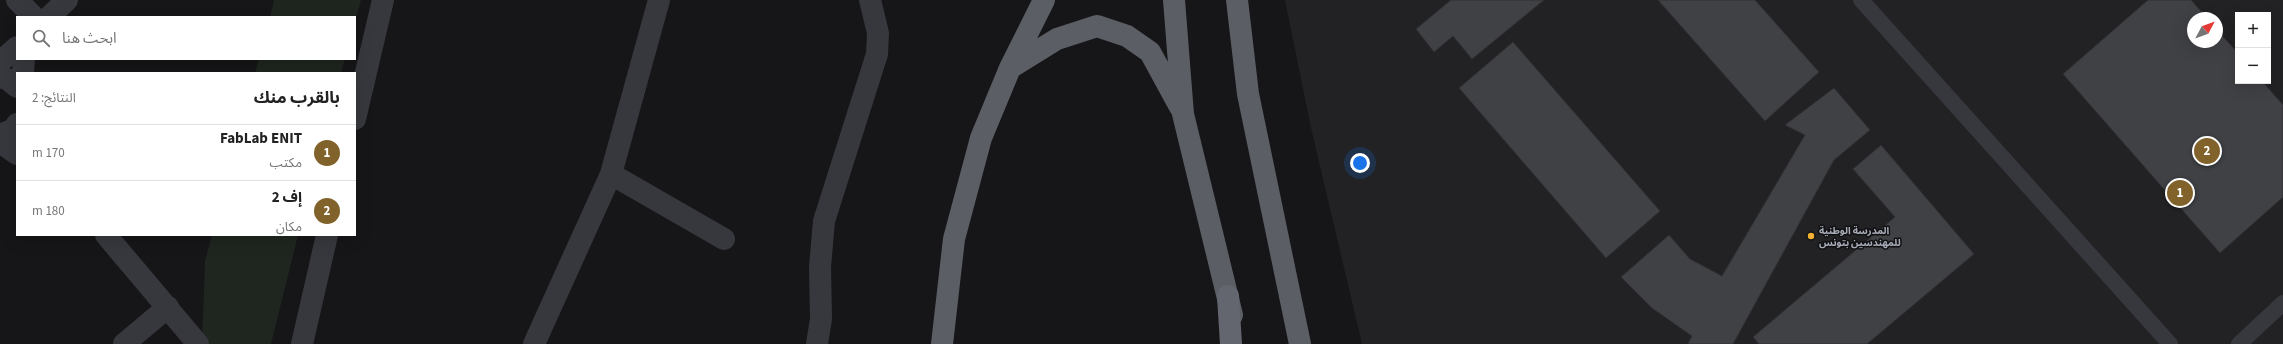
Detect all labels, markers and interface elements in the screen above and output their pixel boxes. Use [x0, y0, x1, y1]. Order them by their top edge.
north arrow [2187, 12, 2223, 48]
map controls [2235, 12, 2271, 84]
button: + [2235, 12, 2271, 48]
search box [16, 16, 356, 60]
icon: search [30, 27, 52, 49]
text: ابحث هنا [62, 28, 117, 49]
button: − [2235, 48, 2271, 84]
text: بالقرب منك [254, 86, 340, 110]
text: النتائج: 2 [32, 89, 76, 107]
text: FabLab ENIT [220, 128, 302, 149]
pin: 2 [2194, 136, 2220, 166]
text: 170 m [32, 144, 65, 162]
text: 1 [324, 144, 330, 162]
your location [1350, 153, 1370, 173]
text: مكتب [270, 154, 302, 172]
pin: 1 [2167, 178, 2193, 208]
text: إف 2 [272, 187, 302, 208]
text: 180 m [32, 202, 65, 220]
text: 2 [324, 202, 330, 220]
text: مكان [276, 218, 302, 236]
place label: المدرسة الوطنية للمهندسين بتونس [1819, 224, 1901, 250]
marker: المدرسة الوطنية للمهندسين بتونس [1806, 231, 1816, 241]

